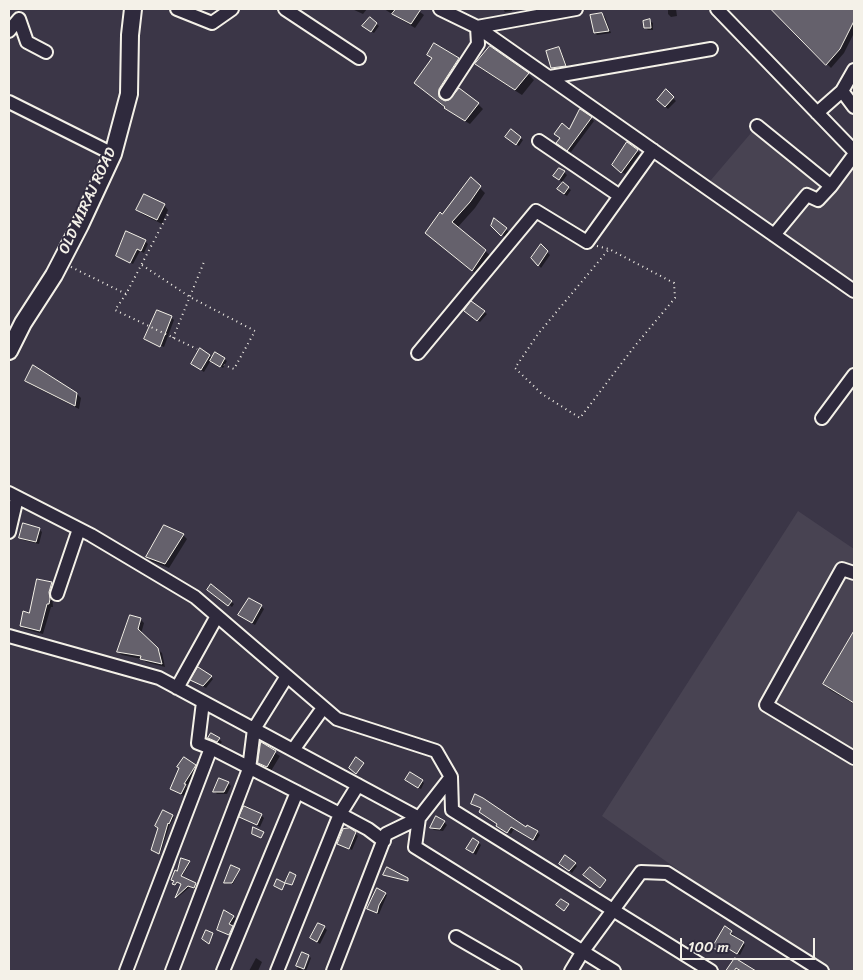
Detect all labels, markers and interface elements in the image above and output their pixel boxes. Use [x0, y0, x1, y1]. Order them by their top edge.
street label: OLD MIRAJ ROAD [56, 145, 120, 257]
scale bar [683, 928, 818, 960]
text: 100 m [688, 934, 729, 960]

